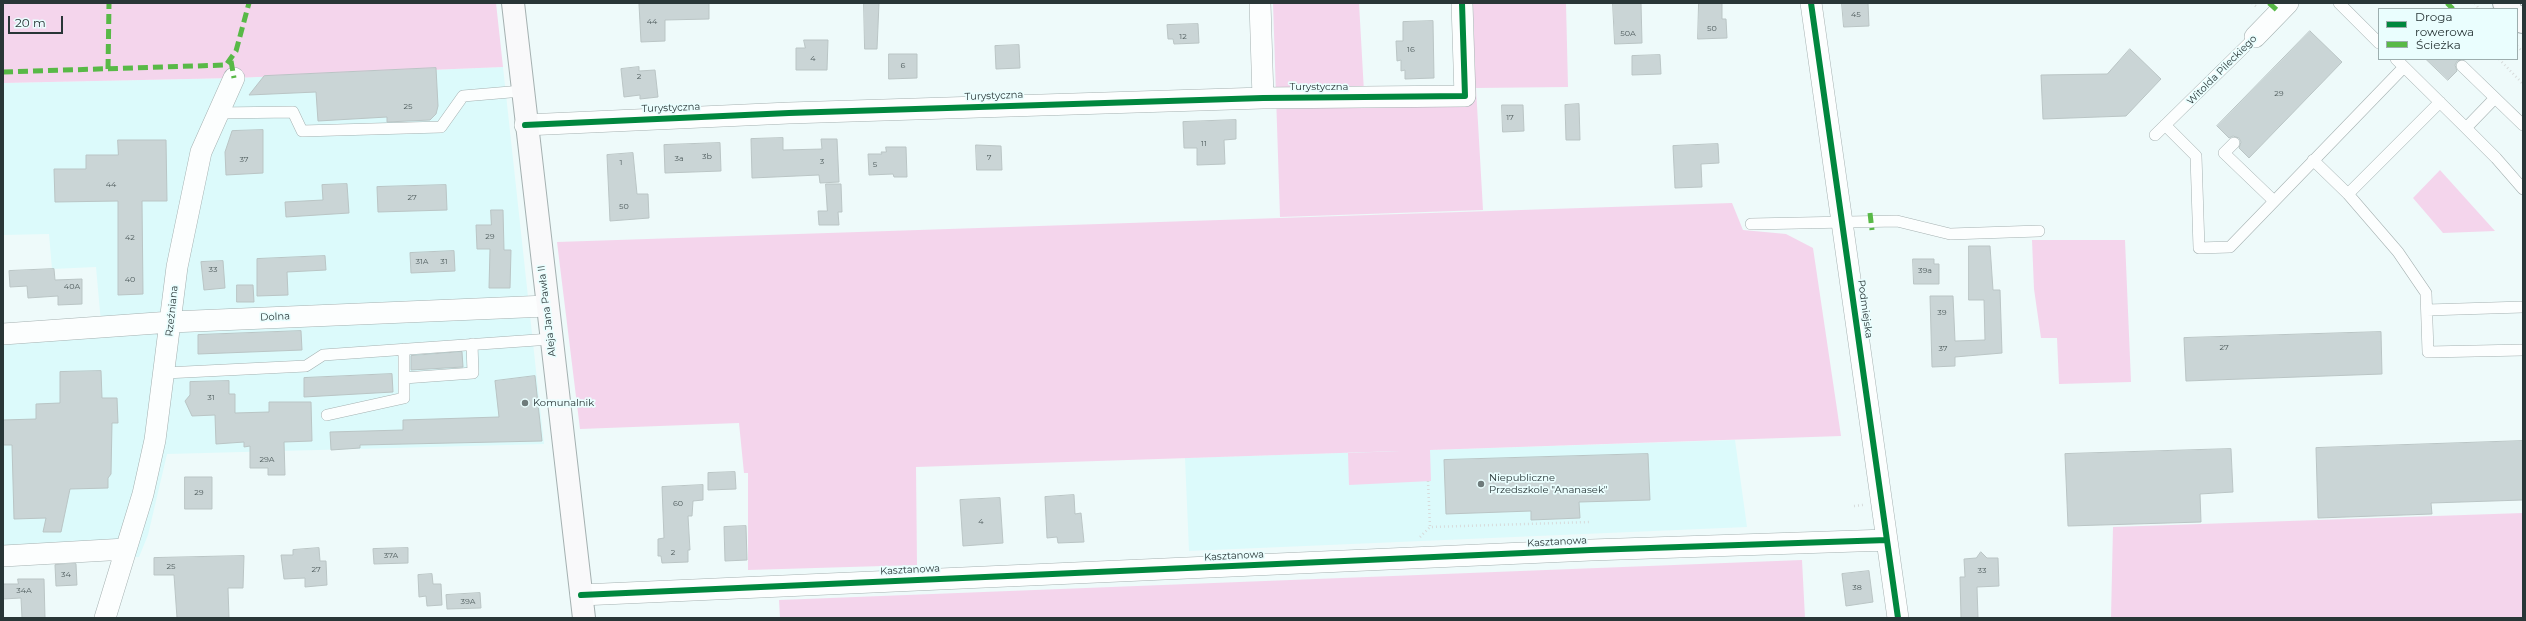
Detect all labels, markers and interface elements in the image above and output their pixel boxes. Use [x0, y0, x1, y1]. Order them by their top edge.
scale bar [10, 8, 65, 34]
legend [2378, 8, 2518, 60]
text: Droga rowerowa [2415, 9, 2474, 39]
house number: 45 [1851, 10, 1861, 20]
text: 20 m [15, 15, 46, 30]
house number: 44 [647, 17, 657, 27]
house number: 50 [1707, 24, 1717, 34]
house number: 50A [1620, 29, 1636, 39]
house number: 12 [1179, 32, 1187, 42]
street label: Witolda Pileckiego [2185, 33, 2259, 107]
text: Ścieżka [2416, 37, 2461, 52]
house number: 16 [1407, 45, 1415, 55]
house number: 4 [810, 54, 816, 64]
house number: 6 [901, 61, 905, 71]
house number: 2 [637, 72, 641, 82]
street label: Turystyczna [1290, 81, 1348, 93]
street label: Turystyczna [964, 89, 1024, 103]
house number: 29 [2274, 89, 2284, 99]
street label: Turystyczna [641, 101, 701, 115]
house number: 25 [403, 102, 413, 112]
house number: 17 [1506, 113, 1514, 123]
house number: 11 [1201, 139, 1207, 149]
house number: 3b [702, 152, 712, 162]
house number: 7 [987, 153, 991, 163]
house number: 3a [674, 154, 684, 164]
house number: 37 [239, 155, 249, 165]
house number: 3 [820, 157, 824, 167]
house number: 1 [620, 158, 622, 168]
house number: 5 [873, 160, 877, 170]
house number: 44 [106, 180, 116, 190]
house number: 27 [407, 193, 417, 203]
house number: 50 [619, 202, 629, 212]
house number: 29 [485, 232, 495, 242]
house number: 42 [125, 233, 135, 243]
house number: 31A [415, 257, 429, 267]
house number: 31 [440, 257, 448, 267]
house number: 33 [209, 265, 217, 275]
street label: Aleja Jana Pawła II [535, 265, 559, 357]
house number: 39a [1918, 266, 1932, 276]
house number: 40 [125, 275, 135, 285]
street label: Podmiejska [1855, 279, 1875, 339]
house number: 40A [64, 282, 80, 292]
street label: Rzeźniana [163, 285, 181, 337]
house number: 39 [1937, 308, 1947, 318]
street label: Dolna [260, 310, 290, 324]
house number: 27 [2219, 343, 2229, 353]
house number: 37 [1938, 344, 1948, 354]
house number: 31 [207, 393, 215, 403]
place label: Komunalnik [533, 397, 594, 409]
marker: Komunalnik [520, 398, 530, 408]
house number: 29A [259, 455, 275, 465]
place label: Niepubliczne Przedszkole "Ananasek" [1489, 472, 1608, 496]
marker: Niepubliczne Przedszkole "Ananasek" [1476, 479, 1486, 489]
house number: 29 [194, 488, 204, 498]
house number: 60 [673, 499, 683, 509]
house number: 4 [978, 517, 984, 527]
street label: Kasztanowa [1527, 534, 1587, 550]
house number: 2 [671, 548, 675, 558]
street label: Kasztanowa [1204, 548, 1264, 564]
house number: 37A [384, 551, 398, 561]
house number: 25 [166, 562, 176, 572]
street label: Kasztanowa [880, 562, 940, 578]
house number: 27 [311, 565, 321, 575]
house number: 33 [1978, 566, 1986, 576]
house number: 34 [61, 570, 71, 580]
house number: 38 [1852, 583, 1862, 593]
house number: 34A [16, 586, 32, 596]
house number: 39A [460, 597, 476, 607]

